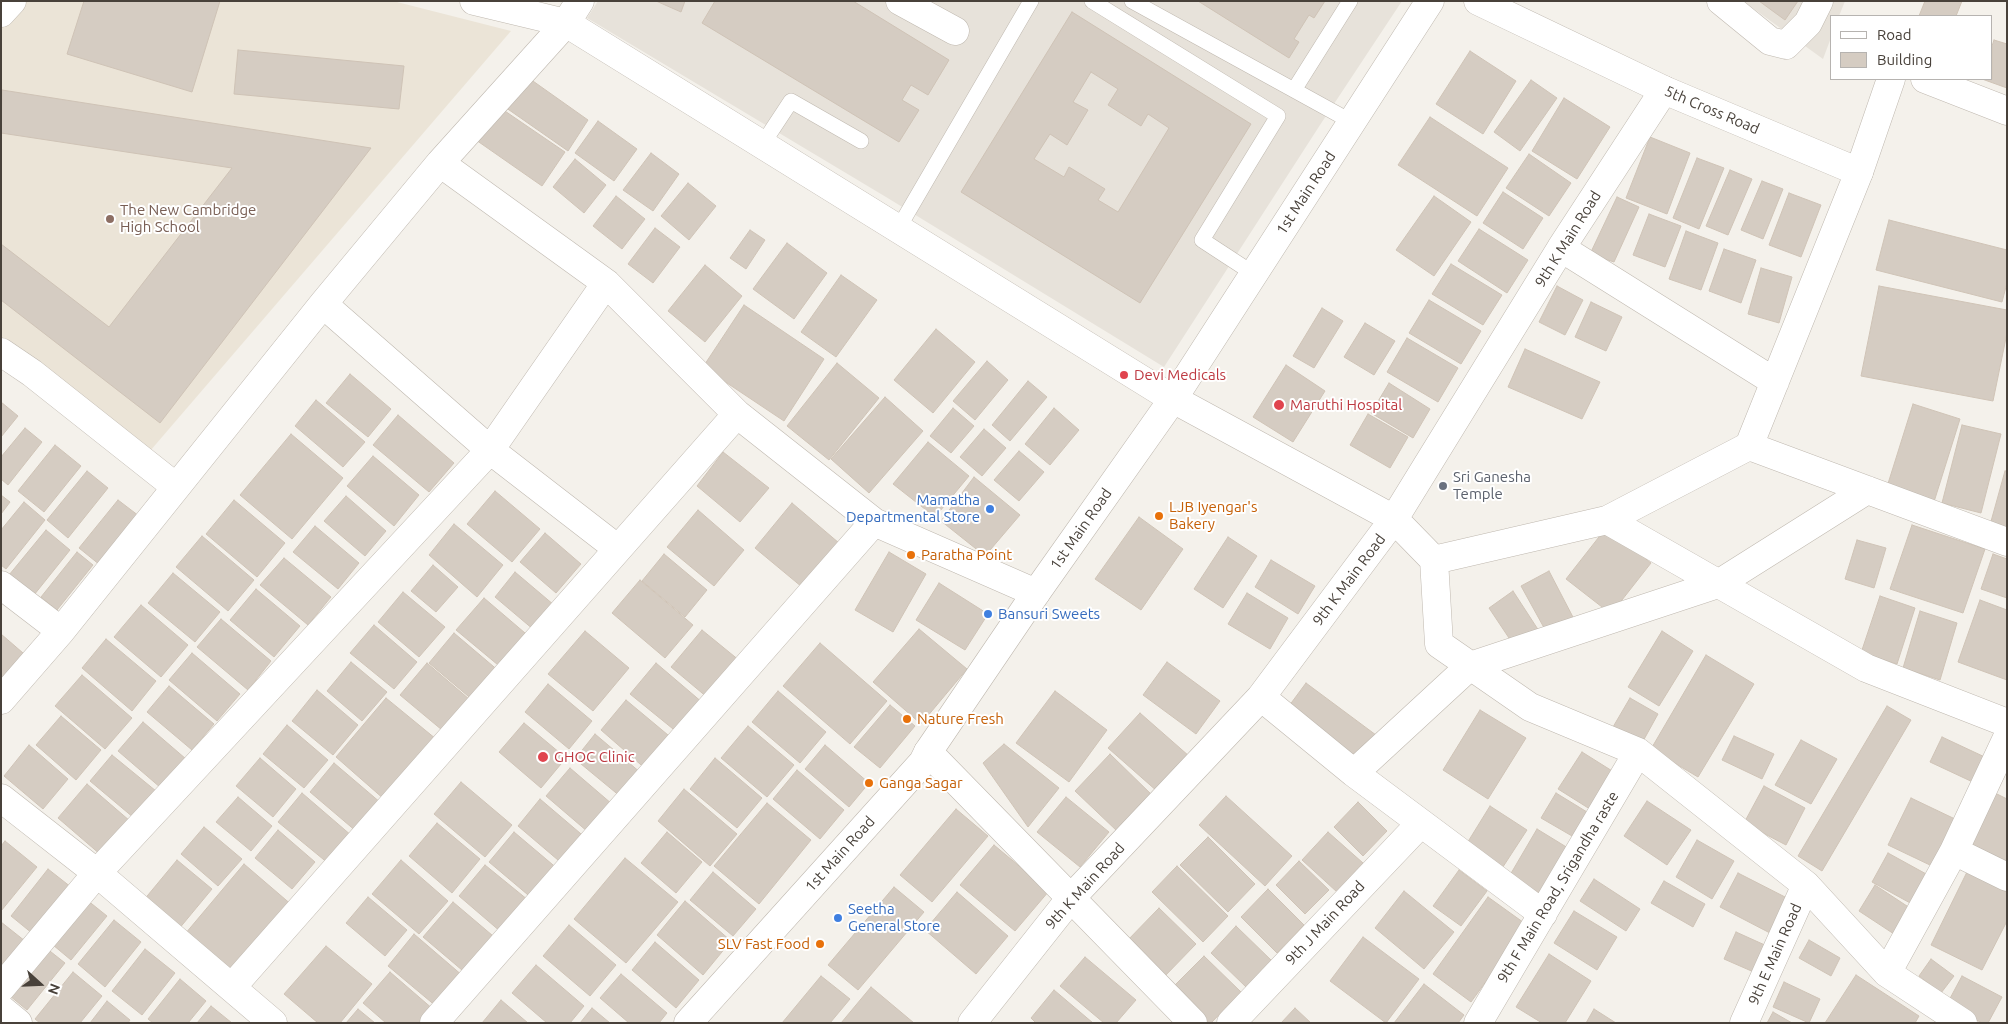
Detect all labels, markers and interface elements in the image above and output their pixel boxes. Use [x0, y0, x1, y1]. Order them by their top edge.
legend [1830, 15, 1993, 80]
text: Road [1877, 26, 1912, 43]
text: Building [1877, 51, 1932, 68]
street label: 5th Cross Road [1662, 82, 1762, 138]
street label: 1st Main Road [1273, 148, 1339, 238]
street label: 9th K Main Road [1531, 188, 1605, 290]
place label: The New Cambridge High School [120, 201, 256, 236]
marker: The New Cambridge High School [104, 213, 116, 225]
place label: Devi Medicals [1134, 366, 1226, 384]
marker: Devi Medicals [1118, 369, 1130, 381]
place label: Maruthi Hospital [1290, 396, 1402, 414]
marker: Maruthi Hospital [1272, 398, 1286, 412]
place label: Sri Ganesha Temple [1453, 468, 1531, 503]
marker: Sri Ganesha Temple [1437, 480, 1449, 492]
street label: 1st Main Road [1046, 485, 1116, 573]
place label: Mamatha Departmental Store [846, 491, 980, 526]
place label: LJB Iyengar's Bakery [1169, 498, 1257, 533]
marker: Mamatha Departmental Store [984, 503, 996, 515]
marker: LJB Iyengar's Bakery [1153, 510, 1165, 522]
street label: 9th K Main Road [1309, 531, 1389, 629]
place label: Paratha Point [921, 546, 1012, 564]
marker: Paratha Point [905, 549, 917, 561]
place label: Bansuri Sweets [998, 605, 1100, 623]
marker: Bansuri Sweets [982, 608, 994, 620]
place label: Nature Fresh [917, 710, 1004, 728]
marker: Nature Fresh [901, 713, 913, 725]
place label: GHOC Clinic [554, 748, 635, 766]
marker: GHOC Clinic [536, 750, 550, 764]
place label: Ganga Sagar [879, 774, 963, 792]
marker: Ganga Sagar [863, 777, 875, 789]
street label: 9th F Main Road, Srigandha raste [1494, 788, 1622, 986]
street label: 1st Main Road [801, 813, 879, 895]
street label: 9th K Main Road [1042, 839, 1128, 933]
street label: 9th J Main Road [1282, 877, 1368, 969]
place label: Seetha General Store [848, 900, 940, 935]
street label: 9th E Main Road [1745, 900, 1805, 1008]
marker: Seetha General Store [832, 912, 844, 924]
place label: SLV Fast Food [718, 935, 810, 953]
marker: SLV Fast Food [814, 938, 826, 950]
north arrow [15, 959, 65, 1009]
text: N [45, 981, 63, 997]

